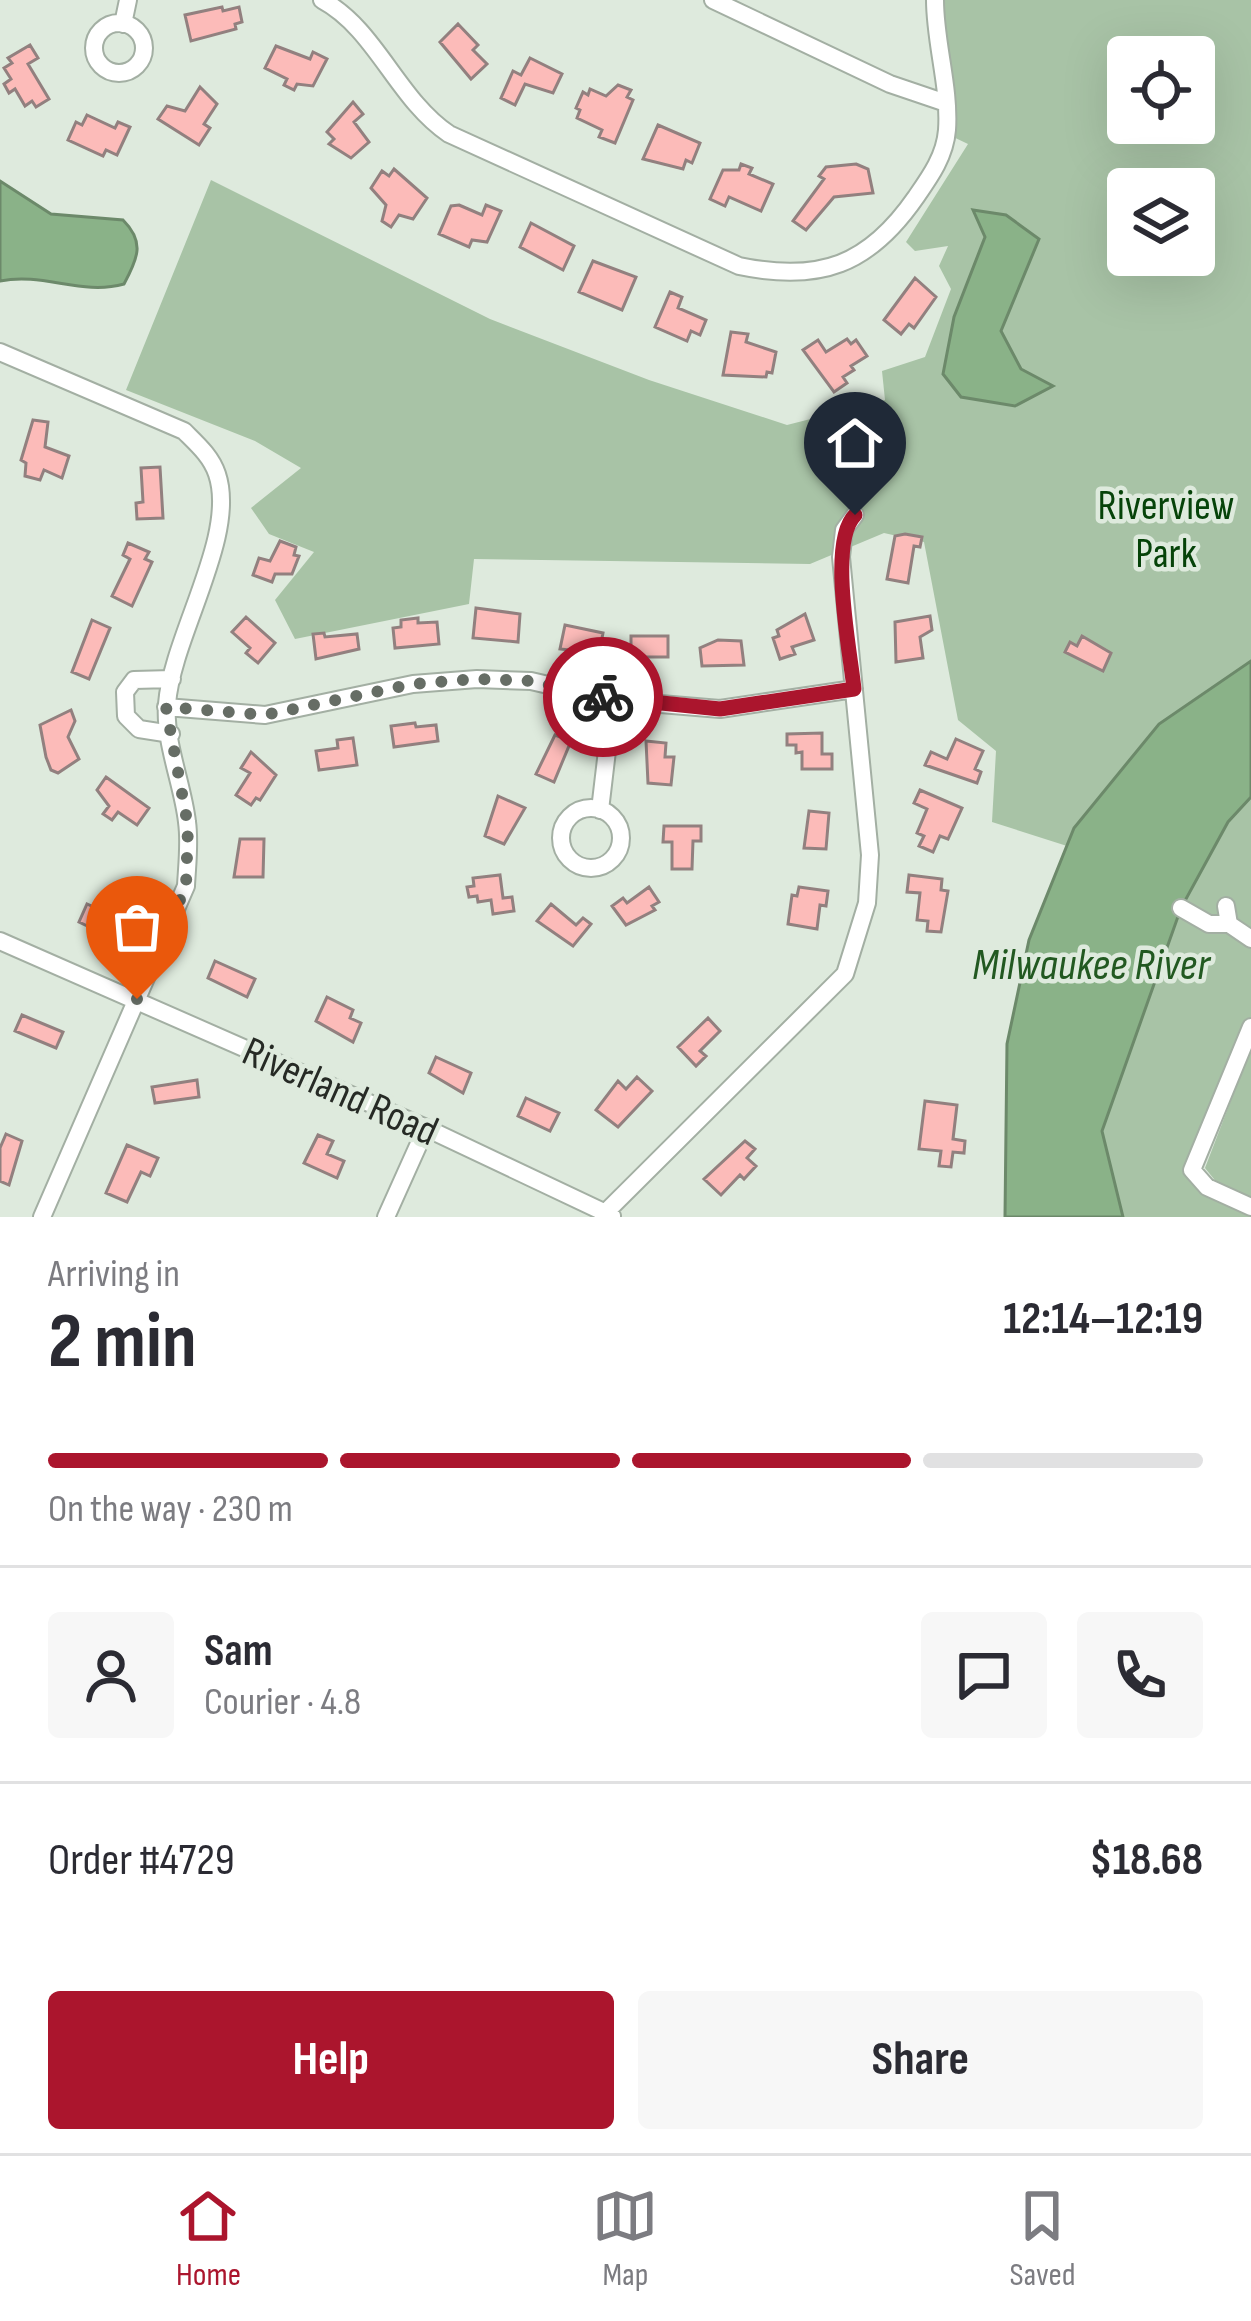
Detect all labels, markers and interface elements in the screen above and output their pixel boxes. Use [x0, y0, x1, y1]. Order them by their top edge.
map controls [1107, 36, 1215, 276]
button: locate [1107, 36, 1215, 144]
button: layers [1107, 168, 1215, 276]
pin [804, 392, 906, 515]
icon: home [822, 410, 888, 476]
park label: Riverview Park [1098, 481, 1234, 580]
courier [543, 637, 663, 757]
icon: bike [570, 664, 636, 730]
pin [86, 876, 188, 999]
icon: bag [104, 894, 170, 960]
water label: Milwaukee River [972, 938, 1211, 993]
street label: Riverland Road [235, 1027, 445, 1158]
text: Arriving in [48, 1251, 180, 1298]
text: 12:14–12:19 [1003, 1292, 1203, 1347]
text: 2 min [48, 1296, 197, 1389]
text: On the way · 230 m [48, 1486, 293, 1533]
button: person [48, 1612, 174, 1738]
button: chat [921, 1612, 1047, 1738]
button: phone [1077, 1612, 1203, 1738]
text: Sam [204, 1624, 273, 1679]
text: Courier · 4.8 [204, 1679, 361, 1726]
text: Order #4729 [48, 1833, 235, 1888]
text: $18.68 [1089, 1833, 1203, 1888]
button: Help [48, 1991, 614, 2129]
button: Share [638, 1991, 1203, 2129]
tab: Home [175, 2183, 241, 2295]
tab: Map [592, 2183, 658, 2295]
tab: Saved [1009, 2183, 1076, 2295]

